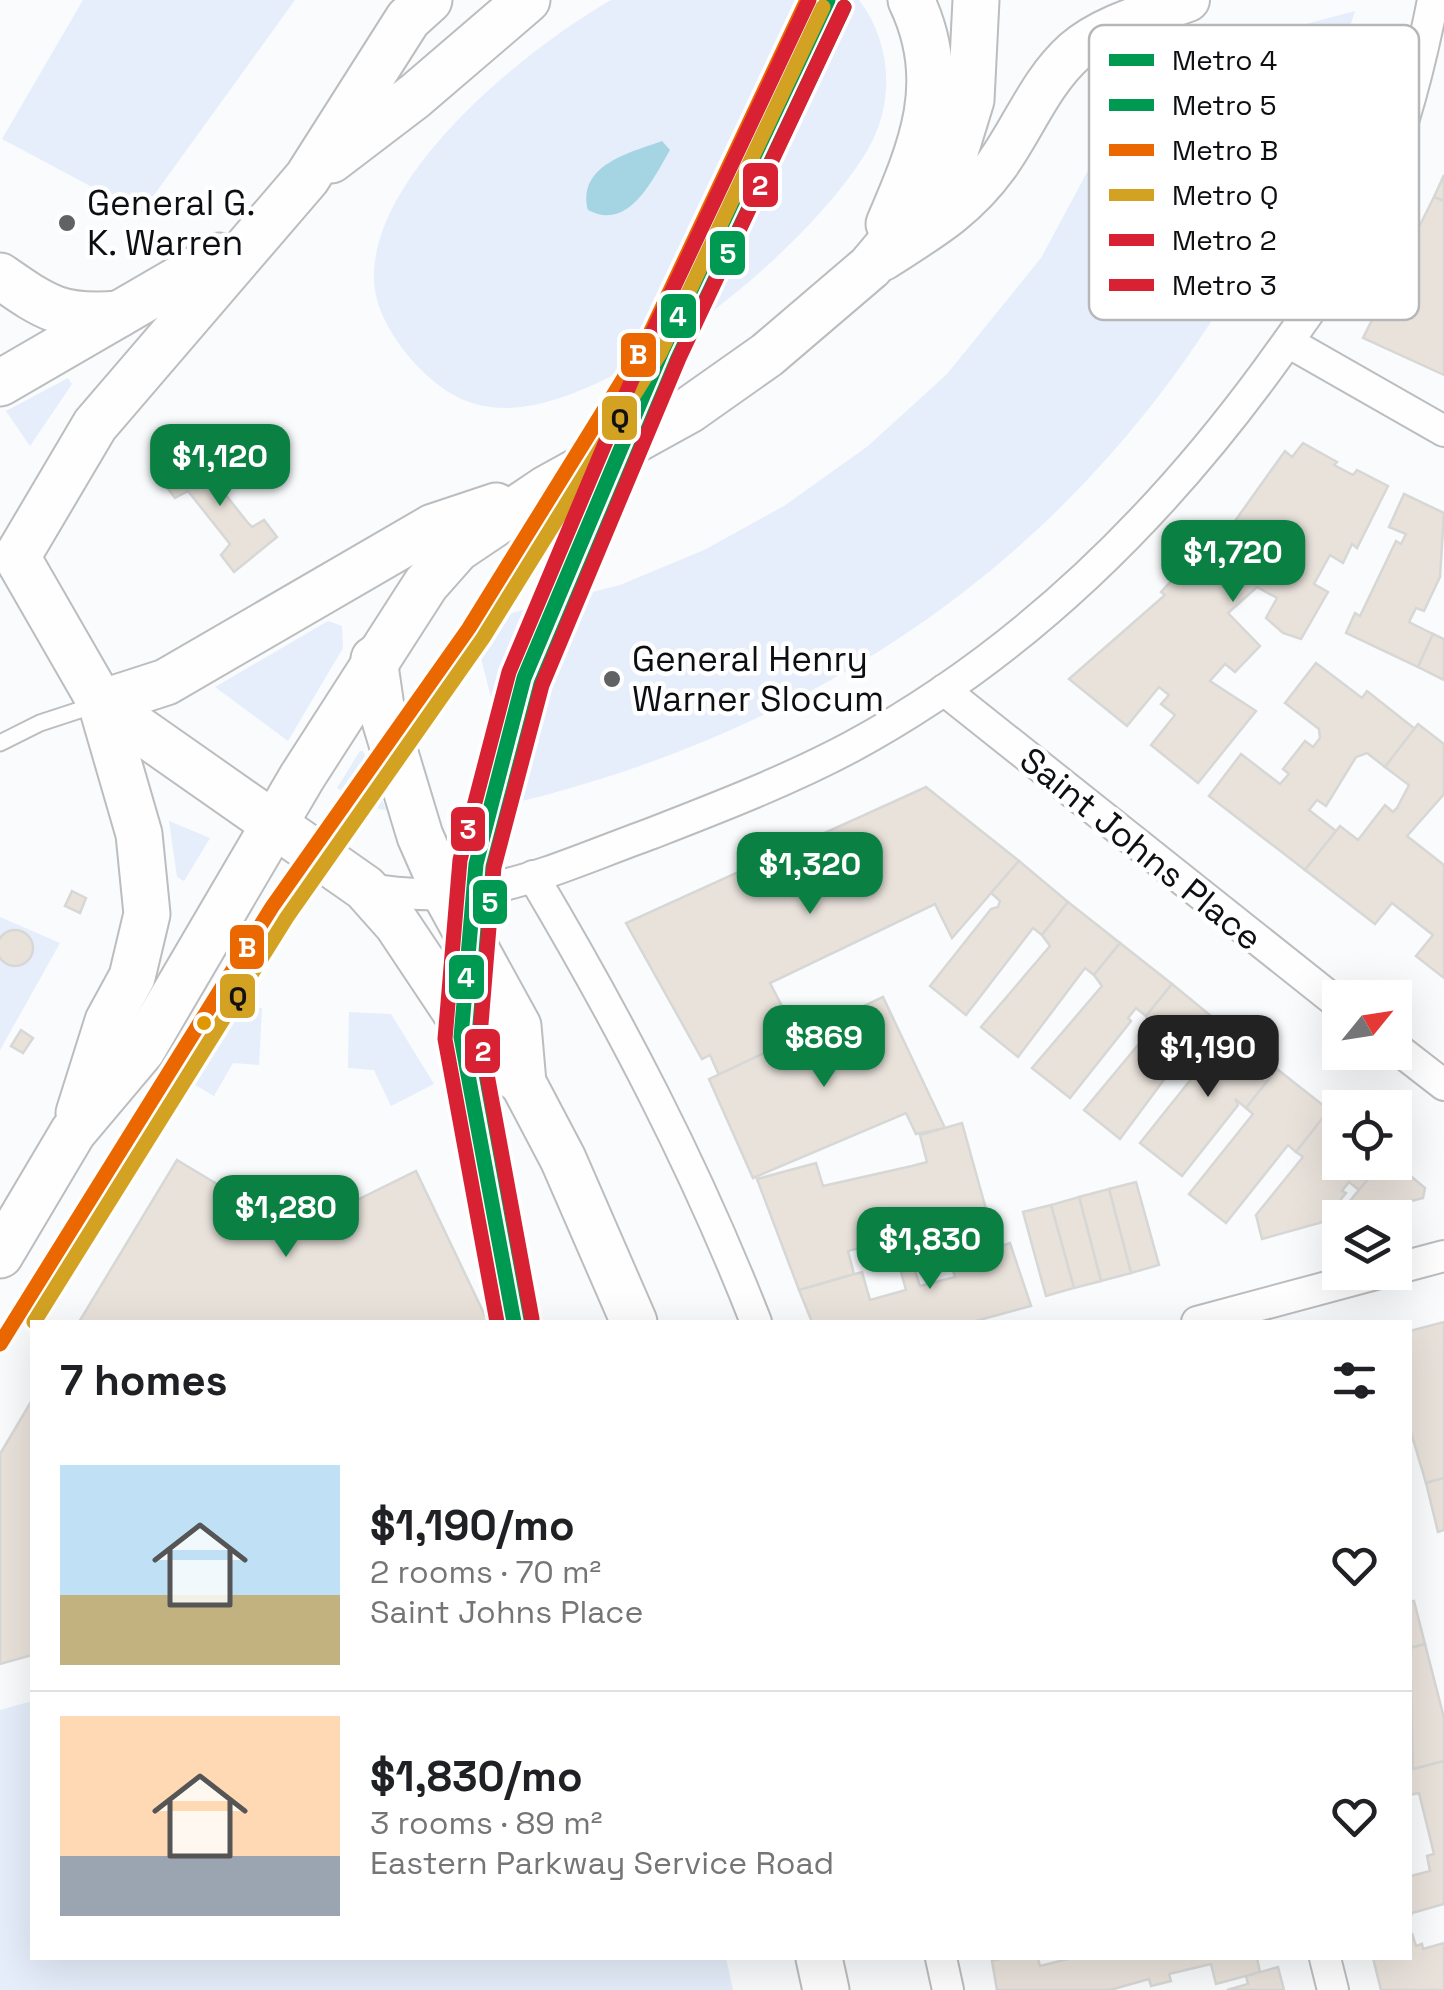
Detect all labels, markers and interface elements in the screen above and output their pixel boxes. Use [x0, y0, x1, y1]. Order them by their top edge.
legend [1089, 25, 1419, 320]
text: Metro 4 [1172, 42, 1277, 78]
text: Metro 5 [1172, 87, 1276, 123]
text: Metro B [1172, 132, 1278, 168]
line badge: 2 [741, 161, 780, 209]
text: 2 [752, 167, 768, 203]
text: Metro Q [1172, 177, 1278, 213]
place label: General G. K. Warren [87, 181, 255, 265]
marker: General G. K. Warren [56, 212, 78, 234]
text: Metro 2 [1172, 222, 1277, 258]
line badge: 5 [708, 229, 747, 277]
text: 5 [720, 235, 736, 271]
text: Metro 3 [1172, 267, 1277, 303]
line badge: 4 [659, 292, 698, 340]
text: 4 [669, 298, 687, 334]
line badge: B [619, 331, 658, 379]
text: B [629, 336, 647, 372]
line badge: Q [600, 394, 639, 442]
text: Q [611, 400, 629, 436]
pin: $1,120 [139, 424, 301, 509]
text: $1,120 [172, 436, 268, 476]
pin: $1,720 [1152, 520, 1314, 605]
text: $1,720 [1183, 532, 1283, 572]
place label: General Henry Warner Slocum [632, 637, 884, 721]
marker: General Henry Warner Slocum [601, 668, 623, 690]
street label: Saint Johns Place [1011, 738, 1271, 960]
line badge: 3 [449, 805, 487, 853]
text: 3 [459, 811, 477, 847]
pin: $1,320 [729, 832, 891, 917]
text: $1,320 [759, 844, 861, 884]
line badge: 5 [471, 878, 509, 926]
text: 5 [482, 884, 498, 920]
line badge: B [228, 923, 266, 971]
text: B [238, 929, 256, 965]
line badge: 4 [447, 953, 486, 1001]
text: 4 [457, 959, 475, 995]
line badge: Q [218, 972, 257, 1020]
text: Q [229, 978, 247, 1014]
north arrow [1322, 980, 1412, 1070]
map controls [1322, 980, 1412, 1290]
pin: $869 [765, 1005, 883, 1090]
unlabelled marker [194, 1013, 214, 1033]
pin: $1,190 [1127, 1015, 1289, 1100]
text: $869 [785, 1017, 863, 1057]
line badge: 2 [463, 1027, 502, 1075]
text: $1,190 [1160, 1027, 1256, 1067]
text: 2 [475, 1033, 491, 1069]
button: locate [1322, 1090, 1412, 1180]
pin: $1,280 [205, 1175, 367, 1260]
text: $1,280 [235, 1187, 337, 1227]
button: layers [1322, 1200, 1412, 1290]
pin: $1,830 [849, 1207, 1011, 1292]
text: $1,830 [879, 1219, 981, 1259]
icon: filters [1327, 1353, 1382, 1408]
text: 7 homes [60, 1354, 228, 1407]
text: $1,190/mo [370, 1499, 575, 1552]
icon: home [140, 1505, 260, 1625]
icon: heart [1327, 1538, 1382, 1593]
text: 2 rooms · 70 m² [370, 1552, 601, 1592]
text: Saint Johns Place [370, 1592, 643, 1632]
text: $1,830/mo [370, 1750, 583, 1803]
icon: home [140, 1756, 260, 1876]
icon: heart [1327, 1789, 1382, 1844]
text: 3 rooms · 89 m² [370, 1803, 602, 1843]
text: Eastern Parkway Service Road [370, 1843, 834, 1883]

